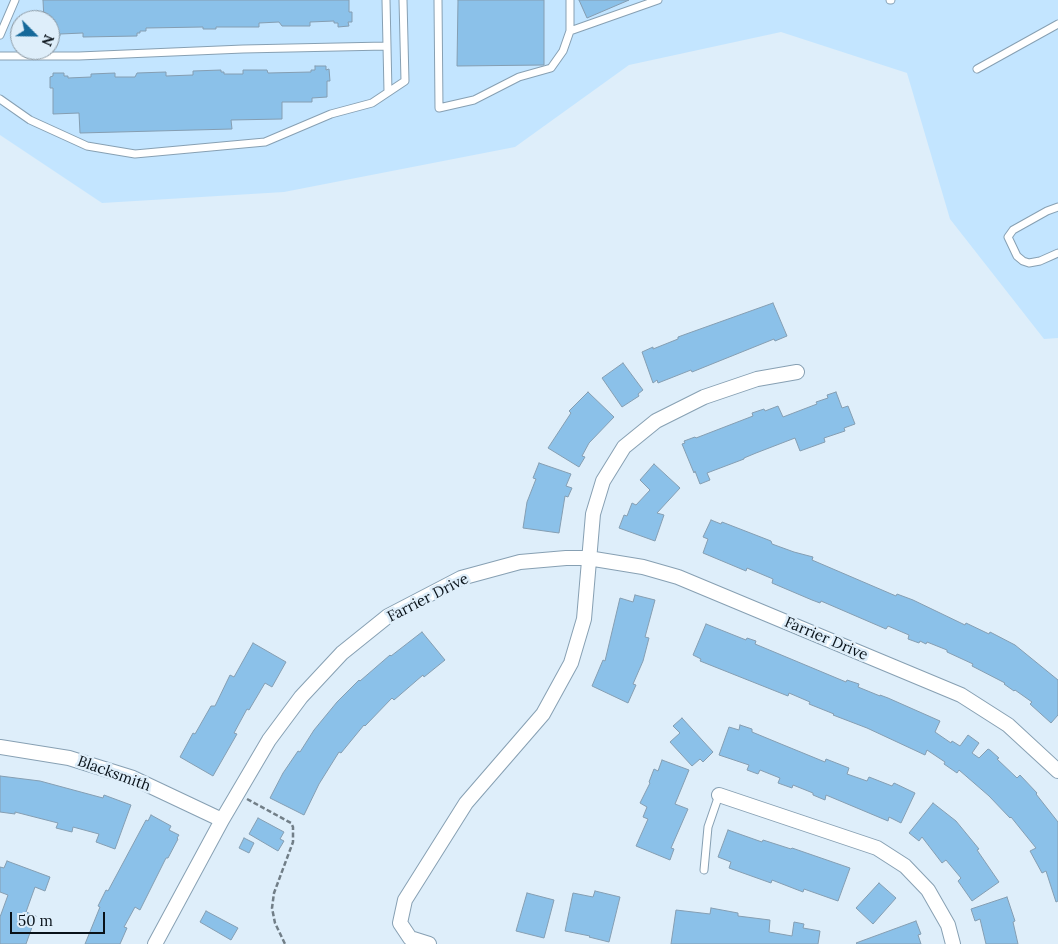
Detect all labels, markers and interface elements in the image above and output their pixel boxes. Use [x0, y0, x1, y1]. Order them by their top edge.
north arrow [10, 10, 60, 60]
text: N [37, 32, 58, 49]
street label: Farrier Drive [384, 570, 472, 626]
street label: Farrier Drive [782, 613, 870, 665]
street label: Blacksmith [75, 752, 153, 796]
scale bar [12, 902, 108, 934]
text: 50 m [18, 911, 53, 930]

